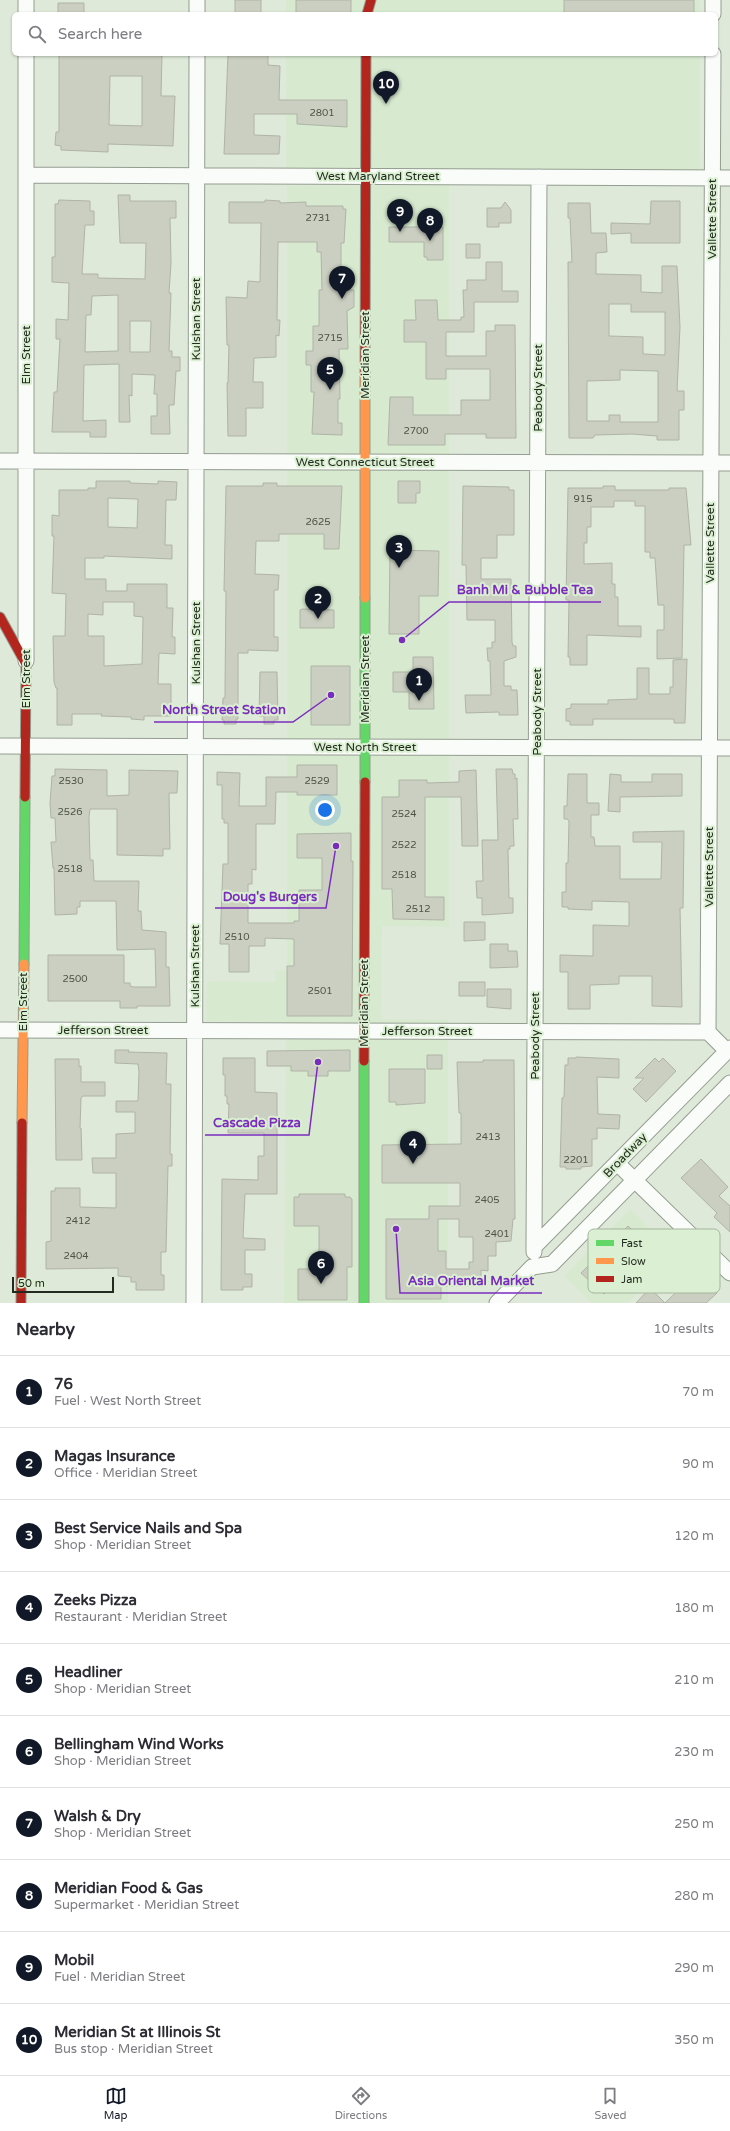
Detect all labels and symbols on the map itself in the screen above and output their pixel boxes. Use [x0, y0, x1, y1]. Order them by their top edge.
pin: 10 [373, 71, 399, 104]
house number: 2801 [309, 107, 335, 119]
street label: West Maryland Street [316, 169, 440, 183]
street label: Vallette Street [705, 178, 719, 259]
pin: 9 [387, 199, 413, 232]
pin: 8 [417, 208, 443, 241]
house number: 2731 [305, 212, 331, 224]
pin: 7 [329, 266, 355, 299]
street label: Kulshan Street [189, 277, 203, 360]
street label: Meridian Street [358, 311, 372, 399]
street label: Elm Street [19, 325, 33, 385]
house number: 2715 [317, 332, 343, 344]
street label: Peabody Street [531, 344, 545, 432]
pin: 5 [317, 357, 343, 390]
house number: 2700 [403, 425, 429, 437]
street label: West Connecticut Street [296, 455, 435, 469]
house number: 915 [574, 493, 592, 505]
street label: Vallette Street [703, 502, 717, 583]
house number: 2625 [305, 516, 331, 528]
pin: 3 [386, 535, 412, 568]
callout: Banh Mi & Bubble Tea [449, 577, 601, 602]
text: Banh Mi & Bubble Tea [457, 582, 593, 598]
pin: 2 [305, 586, 331, 619]
street label: Kulshan Street [189, 601, 203, 684]
street label: Meridian Street [358, 635, 372, 723]
street label: Elm Street [19, 649, 33, 709]
pin: 1 [406, 668, 432, 701]
street label: Peabody Street [530, 668, 544, 756]
callout: North Street Station [154, 697, 293, 722]
text: North Street Station [162, 702, 286, 718]
street label: West North Street [314, 740, 417, 754]
house number: 2530 [58, 775, 84, 787]
house number: 2529 [304, 775, 330, 787]
your location [315, 800, 335, 820]
house number: 2526 [57, 806, 83, 818]
house number: 2524 [391, 808, 417, 820]
street label: Vallette Street [702, 826, 716, 907]
house number: 2522 [391, 839, 417, 851]
house number: 2518 [57, 863, 83, 875]
house number: 2518 [391, 869, 417, 881]
callout: Doug's Burgers [215, 883, 326, 908]
text: Doug's Burgers [223, 889, 317, 905]
house number: 2512 [405, 903, 431, 915]
street label: Kulshan Street [188, 924, 202, 1007]
house number: 2510 [224, 931, 250, 943]
street label: Meridian Street [357, 959, 371, 1047]
street label: Elm Street [16, 972, 30, 1032]
house number: 2500 [62, 973, 88, 985]
house number: 2501 [307, 985, 333, 997]
street label: Peabody Street [528, 992, 542, 1080]
street label: Jefferson Street [58, 1023, 149, 1037]
street label: Jefferson Street [382, 1024, 473, 1038]
callout: Cascade Pizza [205, 1110, 309, 1135]
text: Cascade Pizza [213, 1115, 301, 1131]
street label: Broadway [600, 1129, 650, 1180]
pin: 4 [400, 1131, 426, 1164]
house number: 2413 [475, 1131, 501, 1143]
house number: 2201 [563, 1154, 589, 1166]
house number: 2405 [474, 1194, 500, 1206]
house number: 2412 [65, 1215, 91, 1227]
house number: 2401 [484, 1228, 510, 1240]
legend [588, 1229, 720, 1293]
text: Fast [621, 1237, 642, 1250]
house number: 2404 [63, 1250, 89, 1262]
pin: 6 [308, 1251, 334, 1284]
text: Slow [621, 1255, 646, 1268]
callout: Asia Oriental Market [400, 1268, 542, 1293]
text: Asia Oriental Market [408, 1273, 534, 1289]
text: Jam [621, 1273, 642, 1286]
scale bar [12, 1275, 114, 1294]

